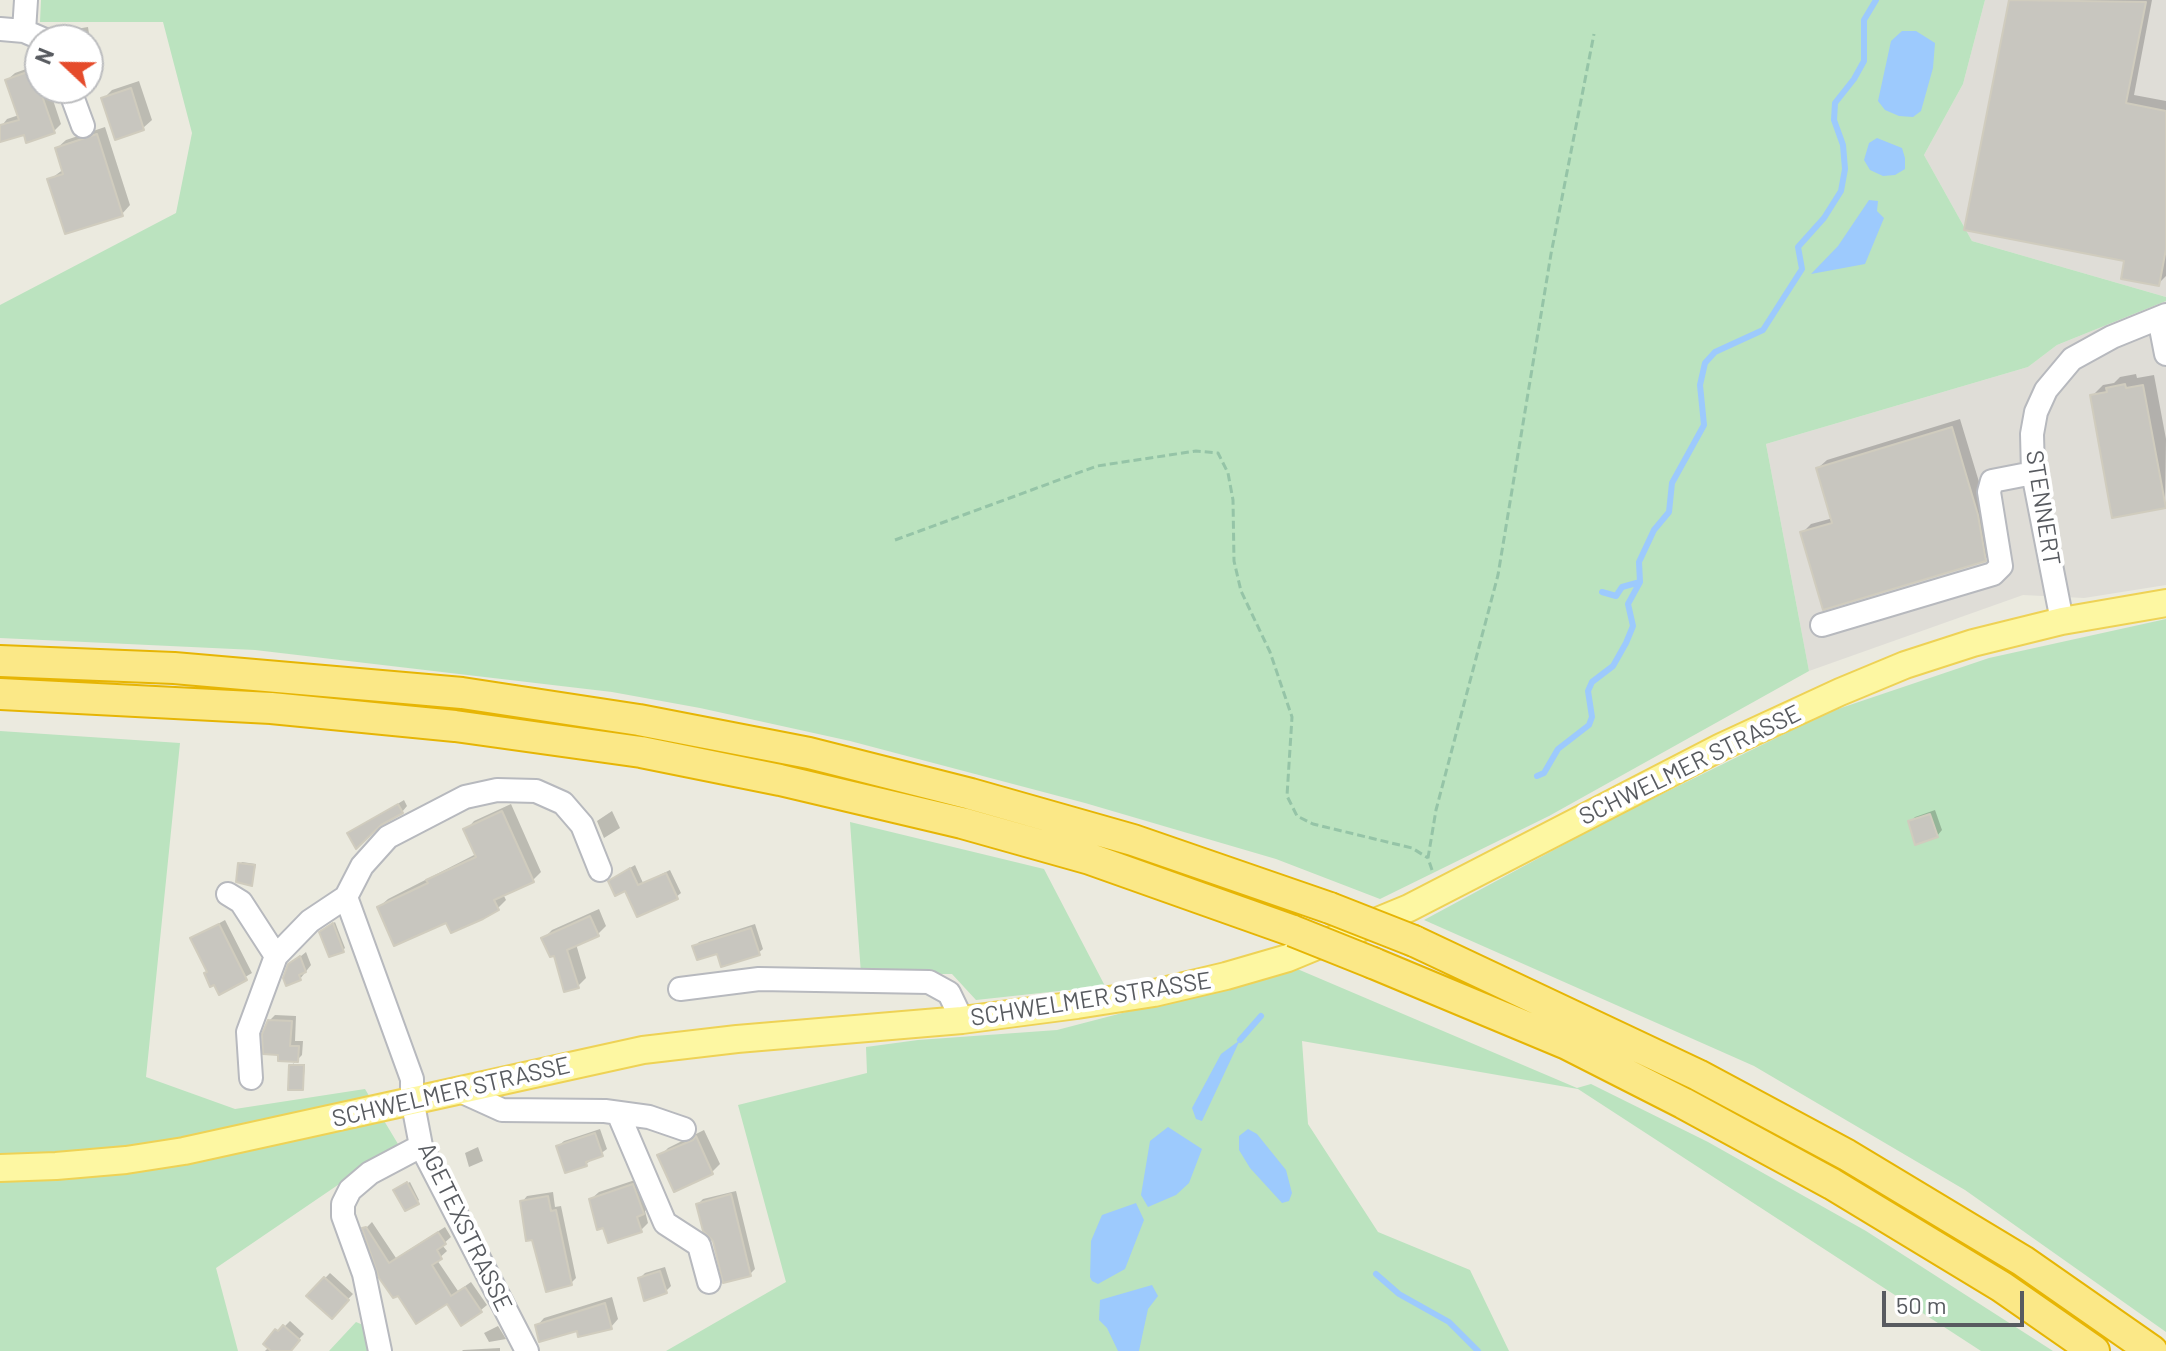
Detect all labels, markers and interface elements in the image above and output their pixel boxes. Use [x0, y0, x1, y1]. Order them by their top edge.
north arrow [24, 24, 104, 104]
text: N [29, 44, 58, 67]
street label: STENNERT [2020, 448, 2066, 568]
street label: SCHWELMER STRASSE [1574, 699, 1806, 831]
street label: SCHWELMER STRASSE [969, 966, 1213, 1032]
street label: SCHWELMER STRASSE [329, 1051, 573, 1133]
street label: AGETEXSTRASSE [412, 1138, 518, 1316]
scale bar [1886, 1275, 2028, 1325]
text: 50 m [1896, 1290, 1947, 1319]

